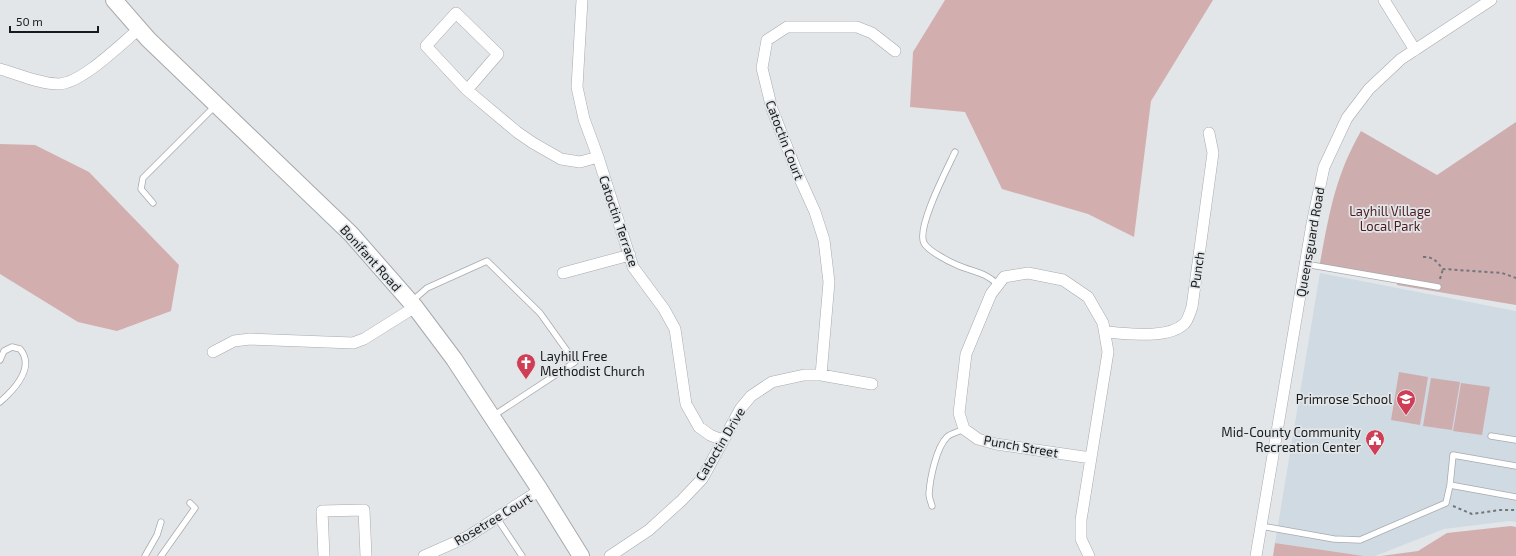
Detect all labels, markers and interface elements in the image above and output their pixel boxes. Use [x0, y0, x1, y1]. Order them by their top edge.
scale bar [10, 8, 98, 34]
text: 50 m [16, 14, 43, 28]
street label: Catoctin Court [762, 98, 808, 182]
street label: Catoctin Terrace [596, 173, 642, 269]
street label: Queensguard Road [1292, 186, 1328, 298]
park label: Layhill Village Local Park [1349, 203, 1431, 234]
street label: Bonifant Road [337, 222, 405, 294]
street label: Punch [1187, 251, 1207, 289]
place label: Layhill Free Methodist Church [540, 348, 645, 379]
church icon: Layhill Free Methodist Church [515, 352, 537, 380]
school or university icon: Primrose School [1395, 388, 1417, 416]
place label: Primrose School [1296, 391, 1392, 407]
street label: Catoctin Drive [692, 404, 748, 484]
place label: Mid-County Community Recreation Center [1221, 424, 1361, 455]
public building icon: Mid-County Community Recreation Center [1364, 428, 1386, 456]
street label: Punch Street [982, 432, 1060, 460]
street label: Rosetree Court [451, 489, 535, 549]

